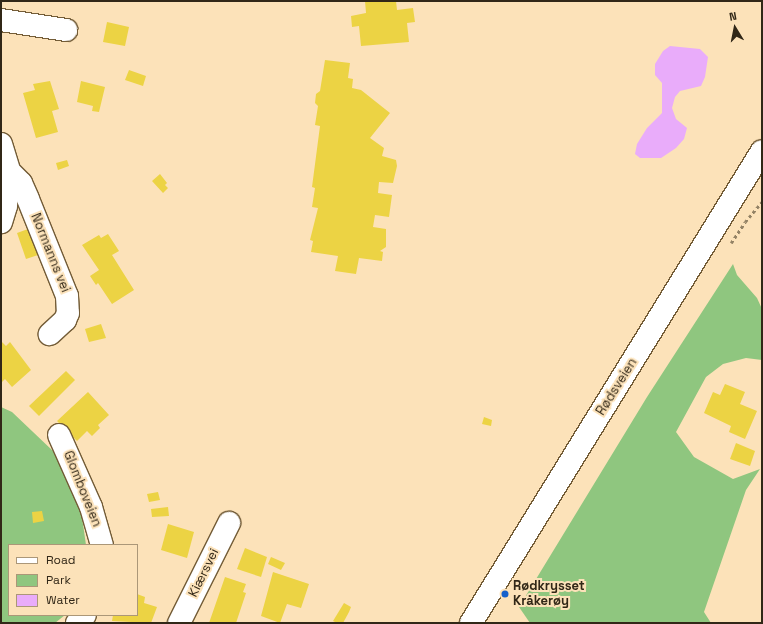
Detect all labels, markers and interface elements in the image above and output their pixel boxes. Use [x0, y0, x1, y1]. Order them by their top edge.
north arrow [715, 8, 755, 48]
text: N [728, 9, 738, 24]
street label: Normanns vei [27, 211, 73, 295]
street label: Rødsveien [593, 356, 641, 418]
street label: Glomboveien [60, 449, 104, 529]
legend [8, 544, 138, 616]
street label: Kiærsvei [186, 546, 222, 600]
text: Road [46, 552, 75, 568]
text: Park [46, 572, 71, 588]
place label: Rødkrysset Kråkerøy [513, 579, 585, 610]
marker: Rødkrysset Kråkerøy [500, 589, 510, 599]
text: Water [46, 592, 80, 608]

